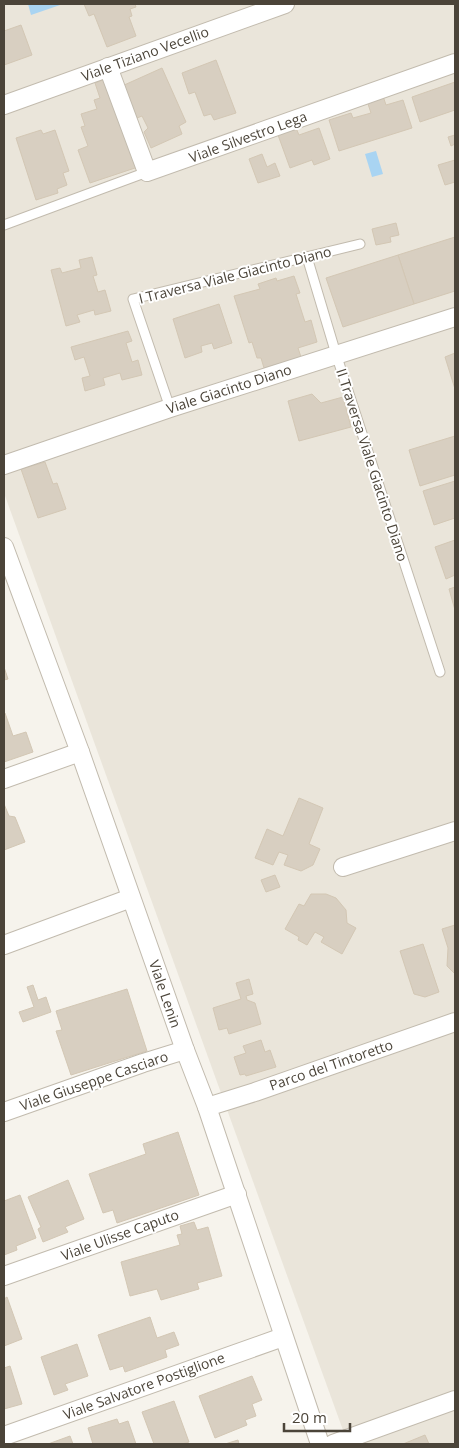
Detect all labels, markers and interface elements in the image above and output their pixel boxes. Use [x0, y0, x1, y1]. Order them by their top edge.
street label: Viale Tiziano Vecellio [78, 22, 211, 85]
street label: Viale Silvestro Lega [186, 106, 309, 167]
street label: I Traversa Viale Giacinto Diano [137, 241, 333, 308]
street label: Viale Giacinto Diano [164, 359, 294, 418]
street label: II Traversa Viale Giacinto Diano [332, 366, 413, 564]
street label: Viale Lenin [145, 957, 186, 1030]
street label: Parco del Tintoretto [267, 1034, 395, 1095]
street label: Viale Giuseppe Casciaro [17, 1046, 170, 1115]
street label: Viale Ulisse Caputo [58, 1204, 181, 1265]
street label: Viale Salvatore Postiglione [60, 1347, 227, 1424]
scale bar [284, 1400, 350, 1432]
text: 20 m [292, 1407, 327, 1427]

